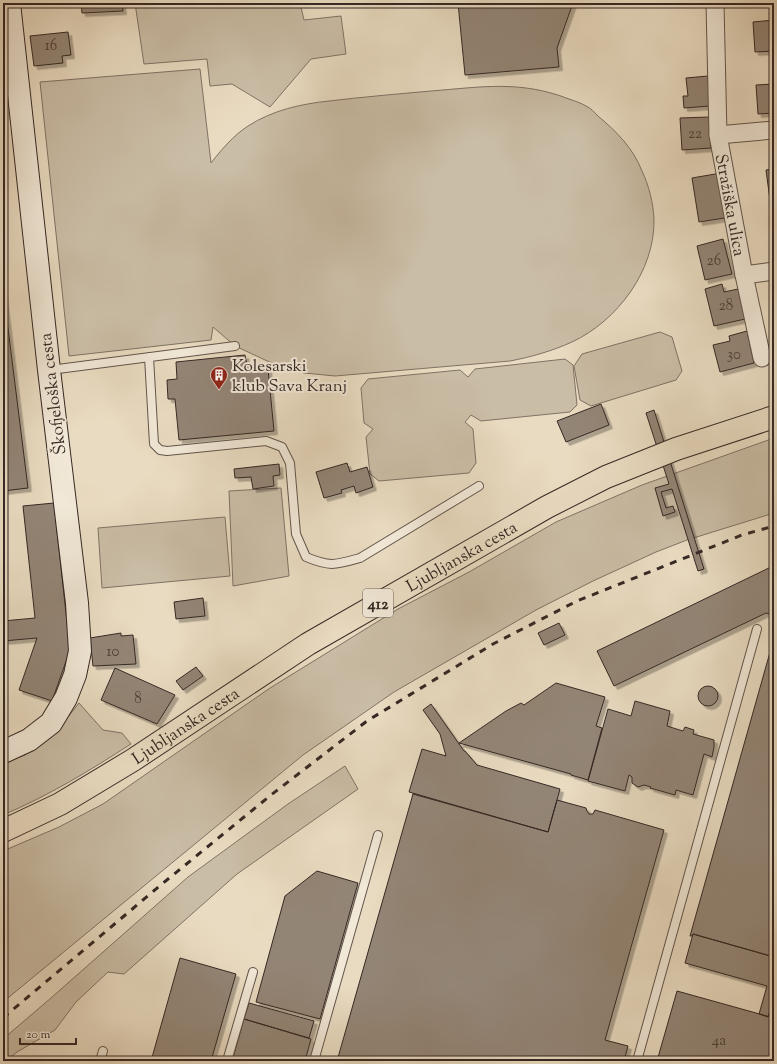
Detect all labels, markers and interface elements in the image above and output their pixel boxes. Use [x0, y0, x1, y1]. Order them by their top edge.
house number: 16 [45, 36, 57, 57]
house number: 22 [688, 124, 702, 145]
street label: Stražiška ulica [708, 152, 750, 258]
house number: 26 [707, 251, 721, 272]
house number: 28 [719, 296, 733, 317]
street label: Škofjeloška cesta [35, 331, 73, 456]
house number: 30 [727, 345, 741, 366]
place label: Kolesarski klub Sava Kranj [232, 355, 347, 399]
building icon: Kolesarski klub Sava Kranj [209, 365, 229, 390]
street label: Ljubljanska cesta [402, 516, 522, 599]
road number: 412 [363, 589, 393, 617]
house number: 10 [107, 642, 120, 663]
street label: Ljubljanska cesta [128, 683, 245, 771]
house number: 8 [134, 689, 142, 710]
scale bar [20, 1020, 76, 1046]
text: 20 m [26, 1026, 51, 1044]
house number: 4a [712, 1031, 726, 1052]

